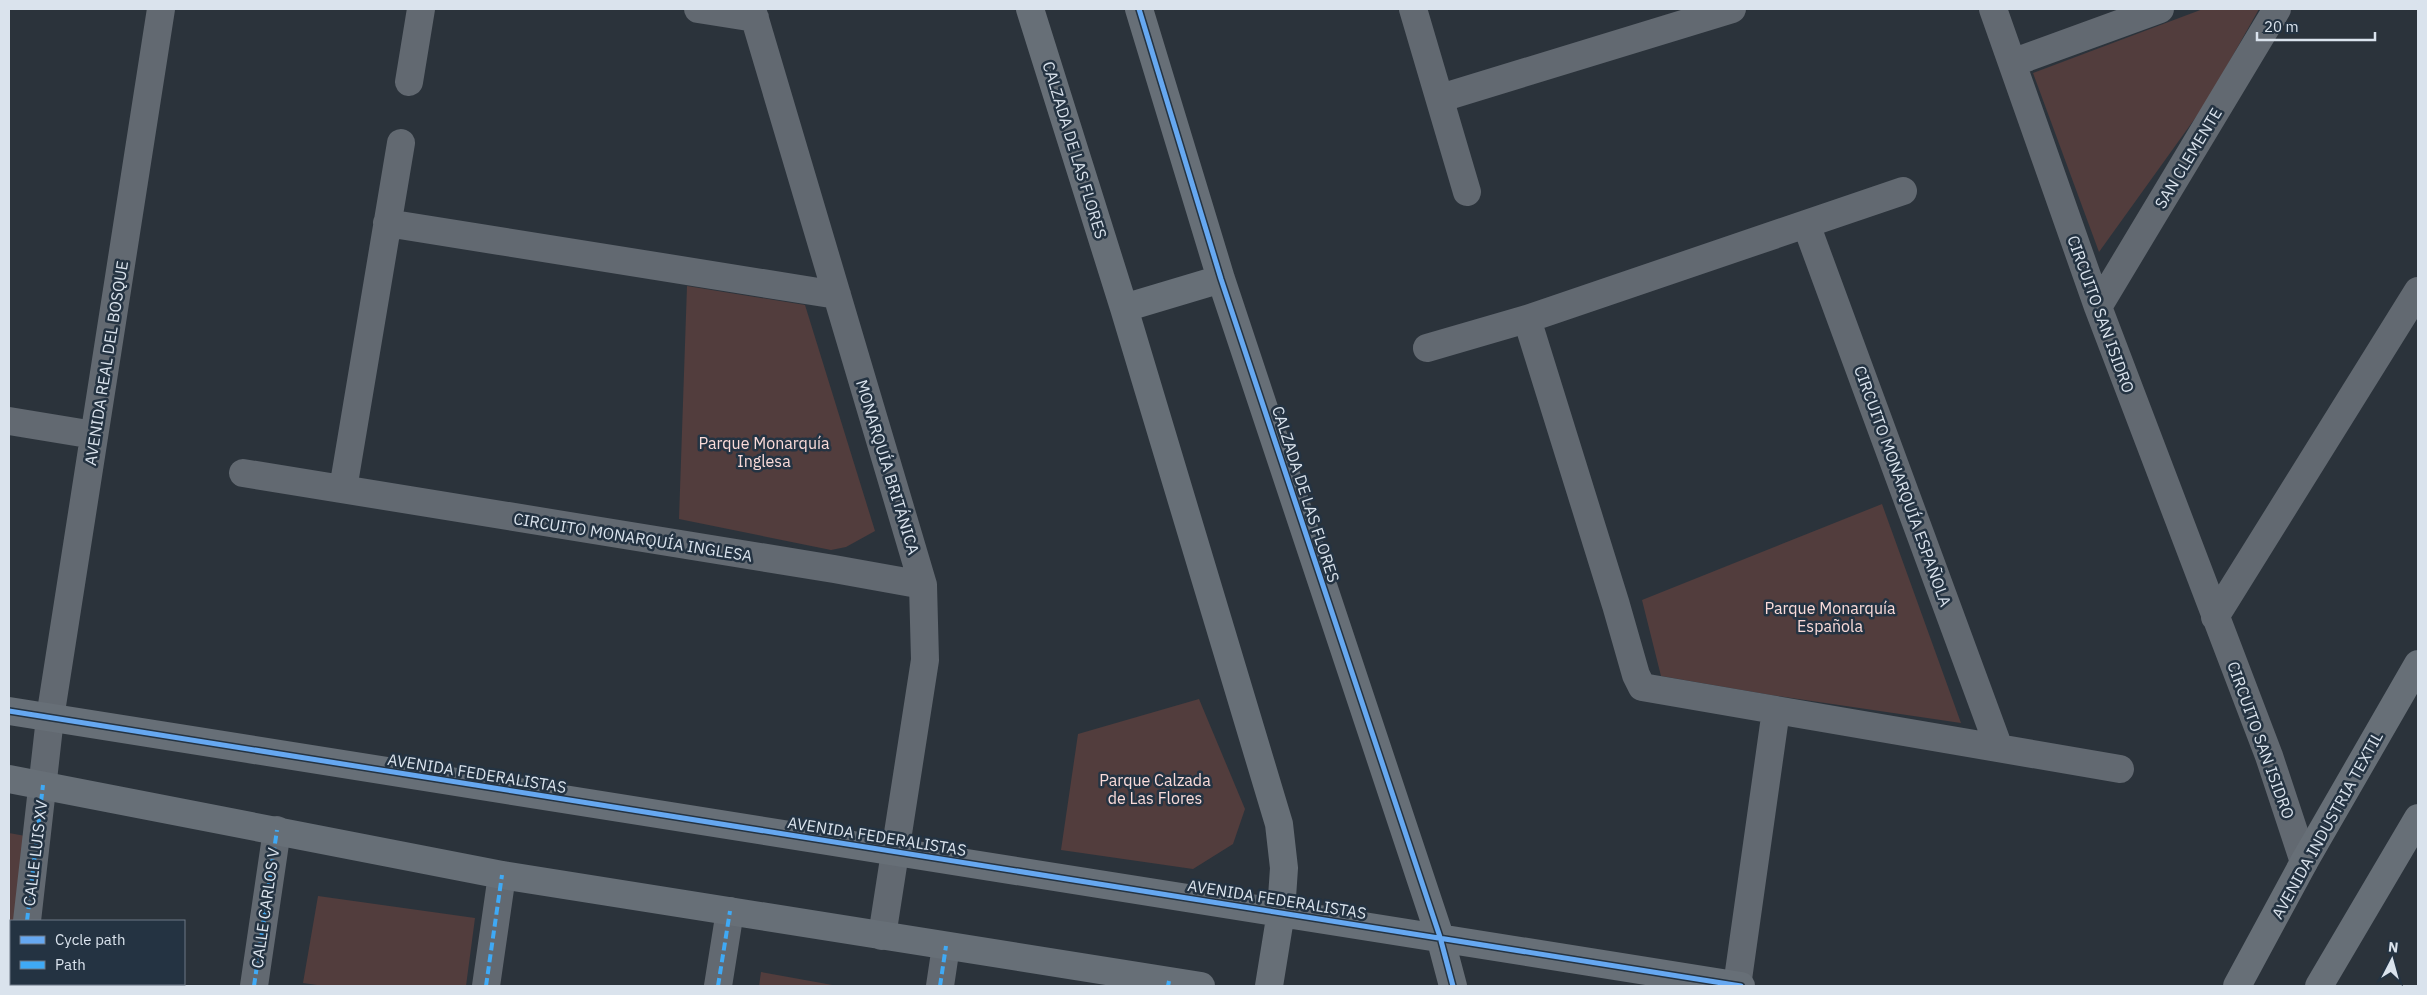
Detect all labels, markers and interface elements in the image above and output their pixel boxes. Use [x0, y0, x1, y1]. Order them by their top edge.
scale bar [2257, 10, 2374, 42]
text: 20 m [2264, 17, 2299, 36]
street label: CALZADA DE LAS FLORES [1038, 59, 1112, 241]
street label: SAN CLEMENTE [2150, 104, 2226, 212]
street label: CIRCUITO SAN ISIDRO [2063, 232, 2139, 396]
street label: AVENIDA REAL DEL BOSQUE [80, 259, 132, 467]
street label: CIRCUITO MONARQUÍA ESPAÑOLA [1850, 362, 1957, 609]
street label: MONARQUÍA BRITÁNICA [852, 377, 925, 557]
street label: CALZADA DE LAS FLORES [1268, 403, 1344, 585]
park label: Parque Monarquía Inglesa [698, 433, 830, 471]
street label: CIRCUITO MONARQUÍA INGLESA [512, 507, 754, 566]
park label: Parque Monarquía Española [1764, 598, 1896, 636]
street label: CIRCUITO SAN ISIDRO [2223, 658, 2299, 822]
street label: AVENIDA INDUSTRIA TEXTIL [2267, 728, 2387, 922]
street label: AVENIDA FEDERALISTAS [386, 749, 568, 797]
park label: Parque Calzada de Las Flores [1099, 770, 1211, 808]
street label: CALLE LUIS XV [19, 799, 51, 907]
street label: AVENIDA FEDERALISTAS [786, 812, 968, 860]
street label: CALLE CARLOS V [247, 846, 283, 970]
street label: AVENIDA FEDERALISTAS [1186, 875, 1368, 923]
legend [10, 920, 185, 985]
text: Cycle path [55, 930, 126, 949]
north arrow [2367, 935, 2417, 985]
text: N [2387, 938, 2399, 957]
text: Path [55, 955, 86, 974]

